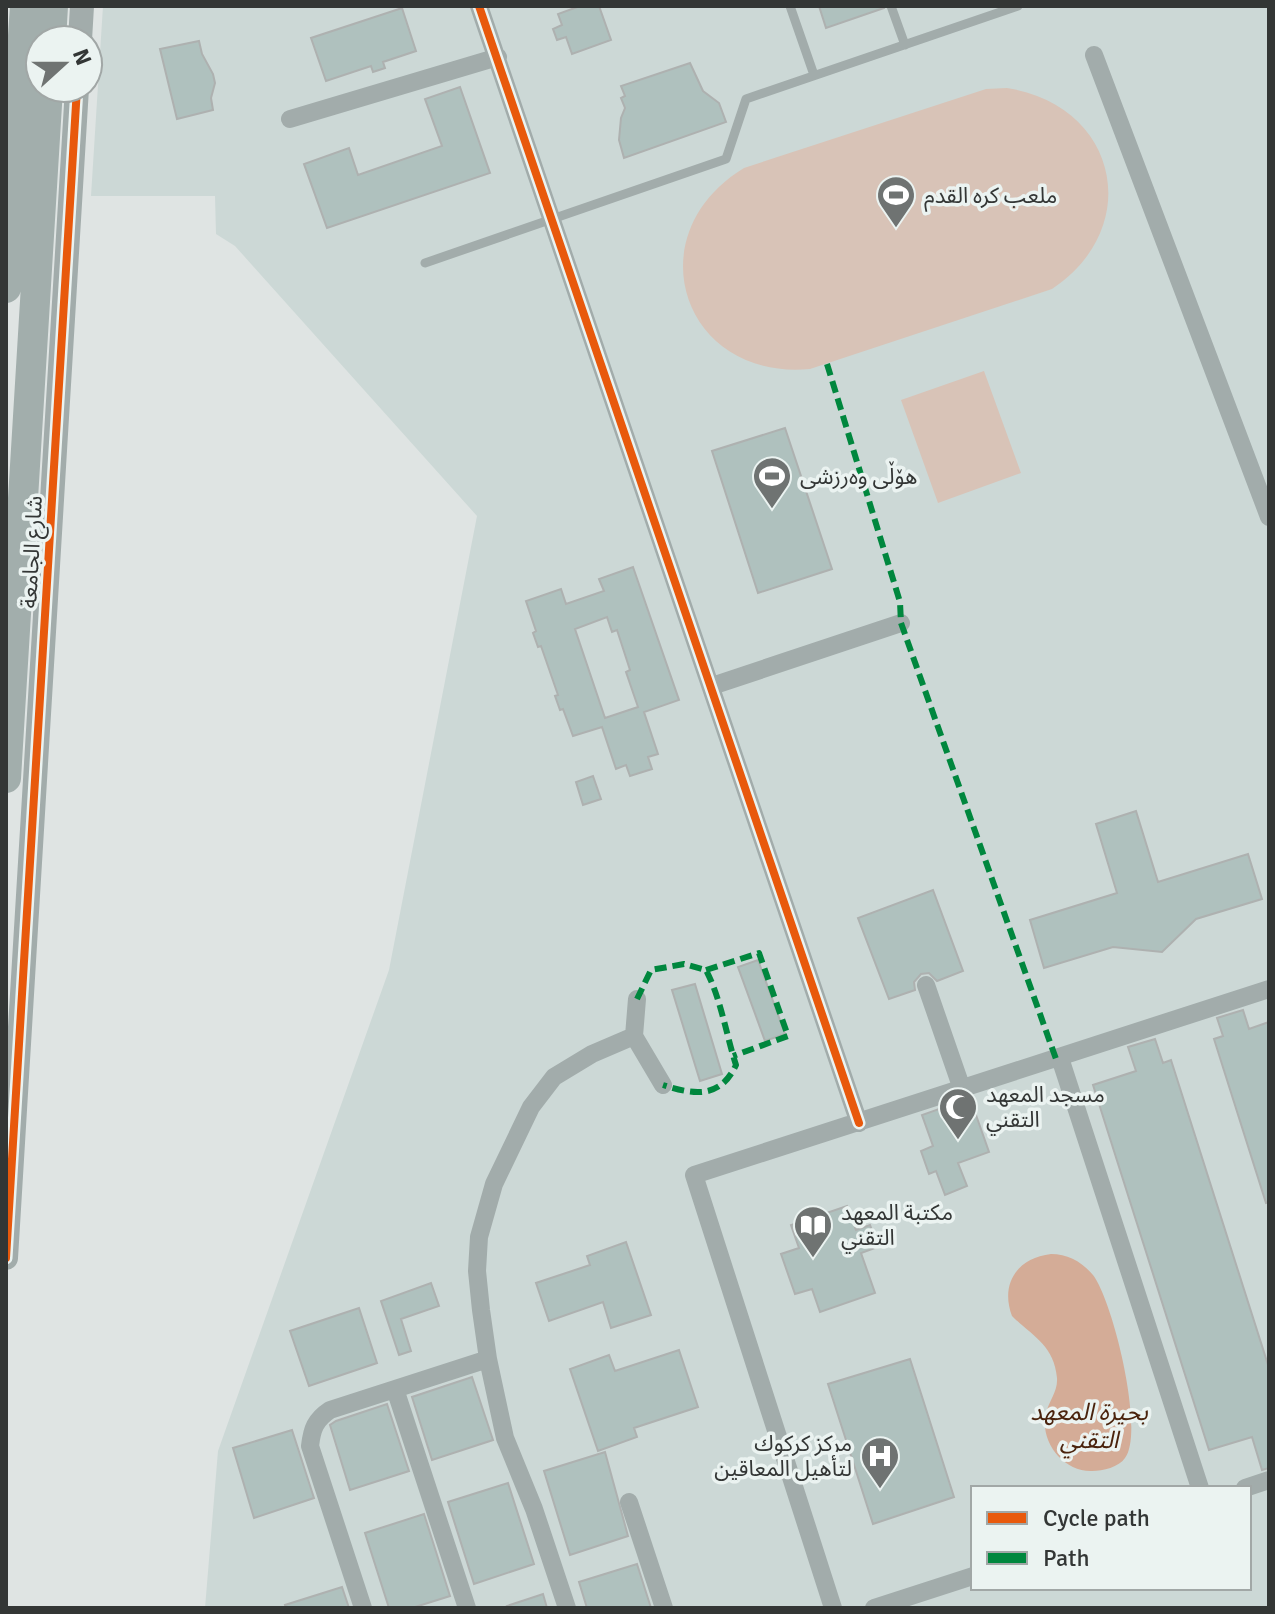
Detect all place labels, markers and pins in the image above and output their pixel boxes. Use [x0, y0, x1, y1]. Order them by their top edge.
sports icon: ملعب كره القدم [875, 174, 917, 229]
place label: ملعب كره القدم [924, 182, 1057, 212]
sports icon: هۆڵی وەرزشی [751, 455, 793, 510]
place label: هۆڵی وەرزشی [800, 461, 917, 490]
place label: مسجد المعهد التقني [986, 1081, 1105, 1136]
mosque icon: مسجد المعهد التقني [937, 1086, 979, 1141]
place label: مكتبة المعهد التقني [841, 1199, 953, 1254]
library icon: مكتبة المعهد التقني [792, 1204, 834, 1259]
place label: مركز كركوك لتأهيل المعاقين [714, 1430, 852, 1482]
hospital icon: مركز كركوك لتأهيل المعاقين [859, 1435, 901, 1490]

